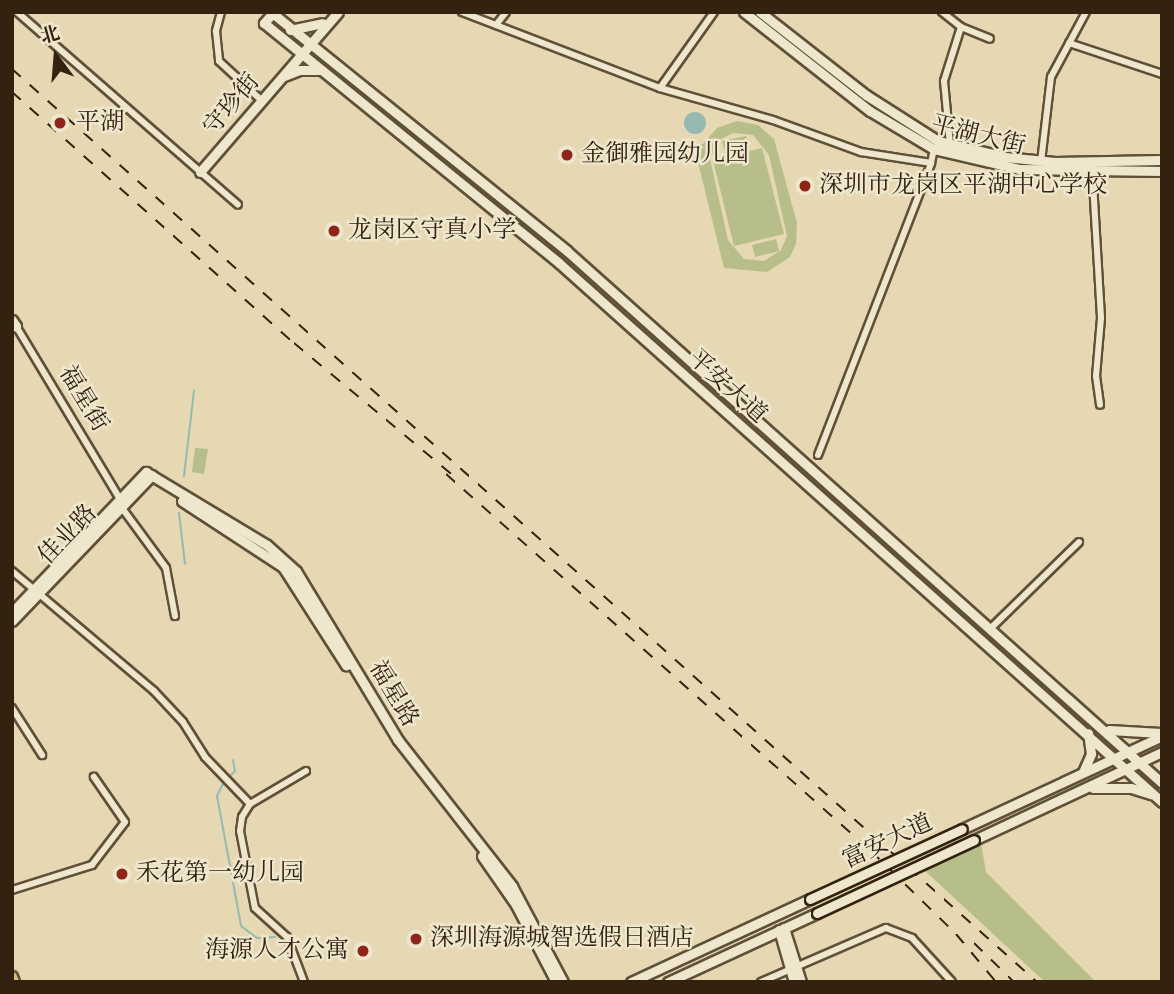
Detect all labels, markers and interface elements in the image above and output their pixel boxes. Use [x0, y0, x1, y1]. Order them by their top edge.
north arrow [21, 21, 91, 91]
text: 北 [38, 22, 62, 49]
street label: 守珍街 [198, 68, 266, 142]
place label: 平湖 [76, 109, 124, 137]
street label: 平湖大街 [928, 110, 1028, 162]
marker: 平湖 [50, 113, 70, 133]
place label: 金御雅园幼儿园 [581, 141, 749, 169]
marker: 金御雅园幼儿园 [559, 147, 575, 163]
place label: 深圳市龙岗区平湖中心学校 [819, 172, 1107, 200]
marker: 深圳市龙岗区平湖中心学校 [797, 178, 813, 194]
place label: 龙岗区守真小学 [348, 217, 516, 245]
marker: 龙岗区守真小学 [326, 223, 342, 239]
street label: 平安大道 [682, 344, 772, 430]
street label: 福星街 [52, 361, 114, 437]
street label: 佳业路 [33, 499, 103, 571]
street label: 福星路 [362, 656, 424, 732]
street label: 富安大道 [838, 809, 938, 875]
place label: 禾花第一幼儿园 [136, 860, 304, 888]
marker: 禾花第一幼儿园 [114, 866, 130, 882]
place label: 深圳海源城智选假日酒店 [430, 925, 694, 953]
marker: 深圳海源城智选假日酒店 [408, 931, 424, 947]
place label: 海源人才公寓 [205, 937, 349, 965]
marker: 海源人才公寓 [355, 943, 371, 959]

